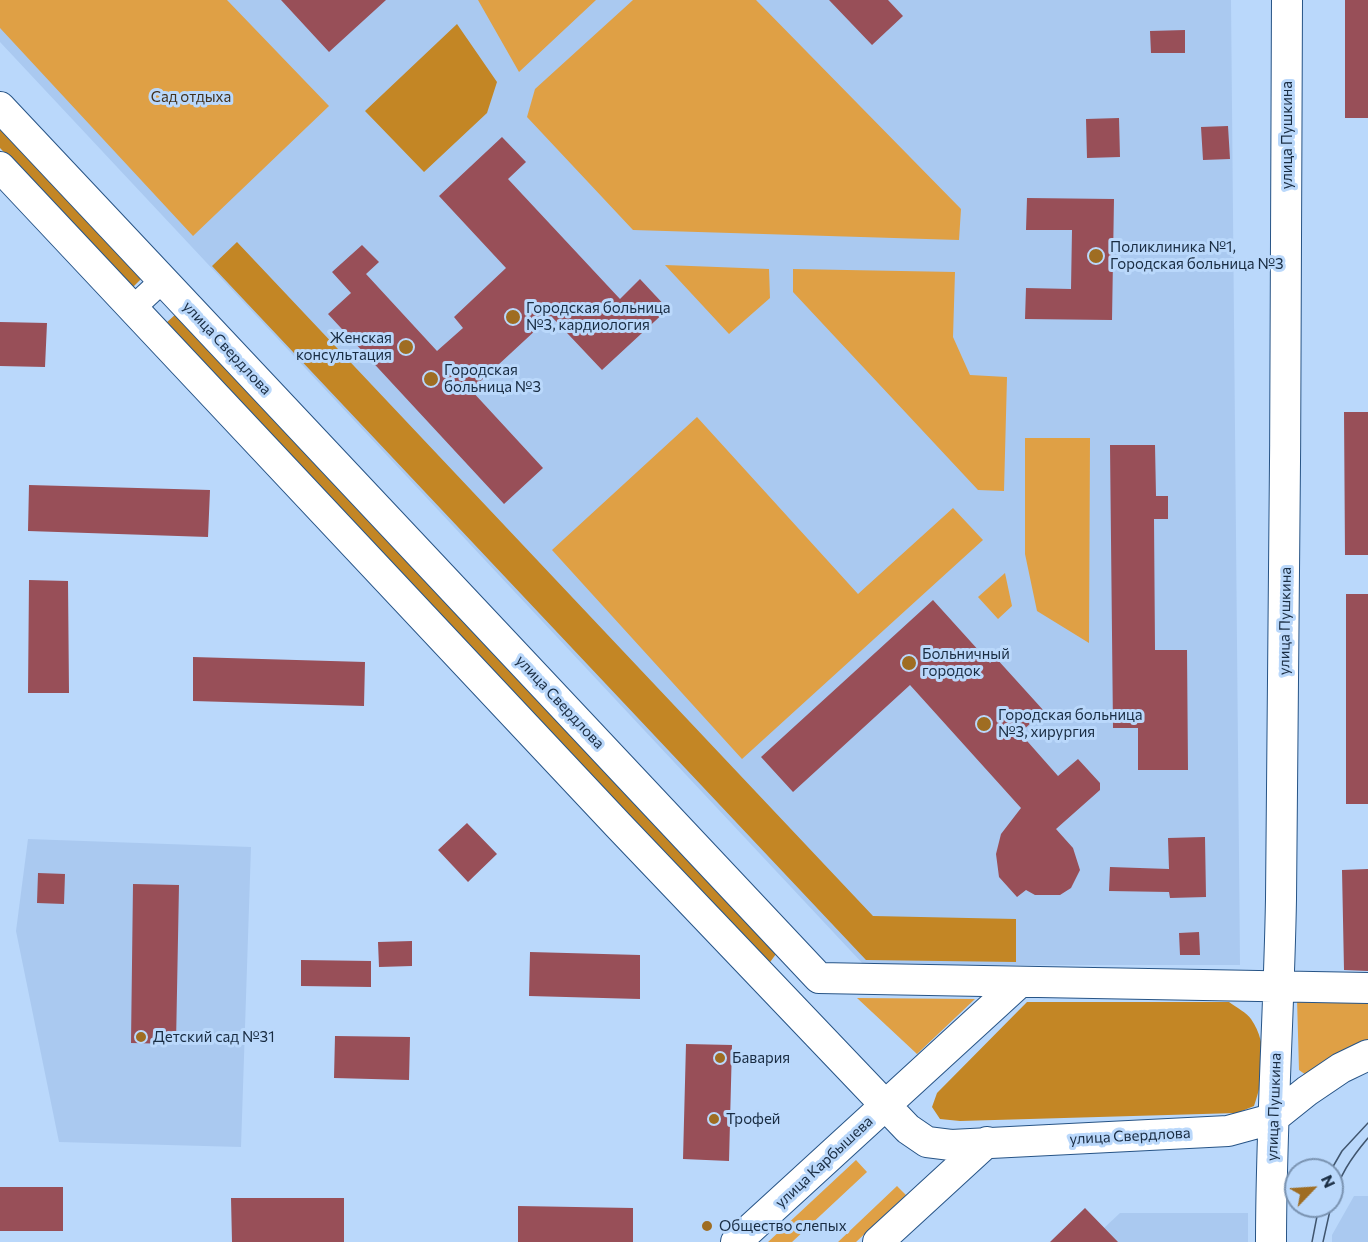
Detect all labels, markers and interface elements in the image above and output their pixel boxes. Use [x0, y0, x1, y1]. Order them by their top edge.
street label: улица Пушкина [1278, 81, 1296, 189]
park label: Сад отдыха [151, 88, 231, 106]
place label: Поликлиника №1, Городская больница №3 [1110, 238, 1284, 273]
marker: Поликлиника №1, Городская больница №3 [1087, 247, 1105, 265]
street label: улица Свердлова [179, 298, 275, 398]
place label: Городская больница №3, кардиология [526, 299, 671, 334]
marker: Городская больница №3, кардиология [504, 308, 522, 326]
place label: Женская консультация [296, 329, 392, 364]
marker: Женская консультация [397, 338, 415, 356]
place label: Городская больница №3 [444, 361, 541, 396]
marker: Городская больница №3 [422, 370, 440, 388]
street label: улица Пушкина [1275, 567, 1295, 675]
place label: Больничный городок [922, 645, 1010, 680]
street label: улица Свердлова [512, 652, 608, 752]
marker: Больничный городок [900, 654, 918, 672]
place label: Городская больница №3, хирургия [998, 706, 1143, 741]
marker: Городская больница №3, хирургия [975, 715, 993, 733]
place label: Детский сад №31 [153, 1028, 275, 1046]
marker: Детский сад №31 [134, 1030, 148, 1044]
place label: Бавария [732, 1049, 790, 1067]
marker: Бавария [713, 1051, 727, 1065]
street label: улица Пушкина [1263, 1053, 1285, 1161]
place label: Трофей [726, 1110, 780, 1128]
marker: Трофей [707, 1112, 721, 1126]
street label: улица Карбышева [772, 1112, 876, 1212]
street label: улица Свердлова [1069, 1124, 1191, 1148]
north arrow [1284, 1158, 1344, 1218]
text: N [1318, 1172, 1340, 1190]
place label: Общество слепых [719, 1217, 847, 1235]
marker: Общество слепых [700, 1219, 714, 1233]

